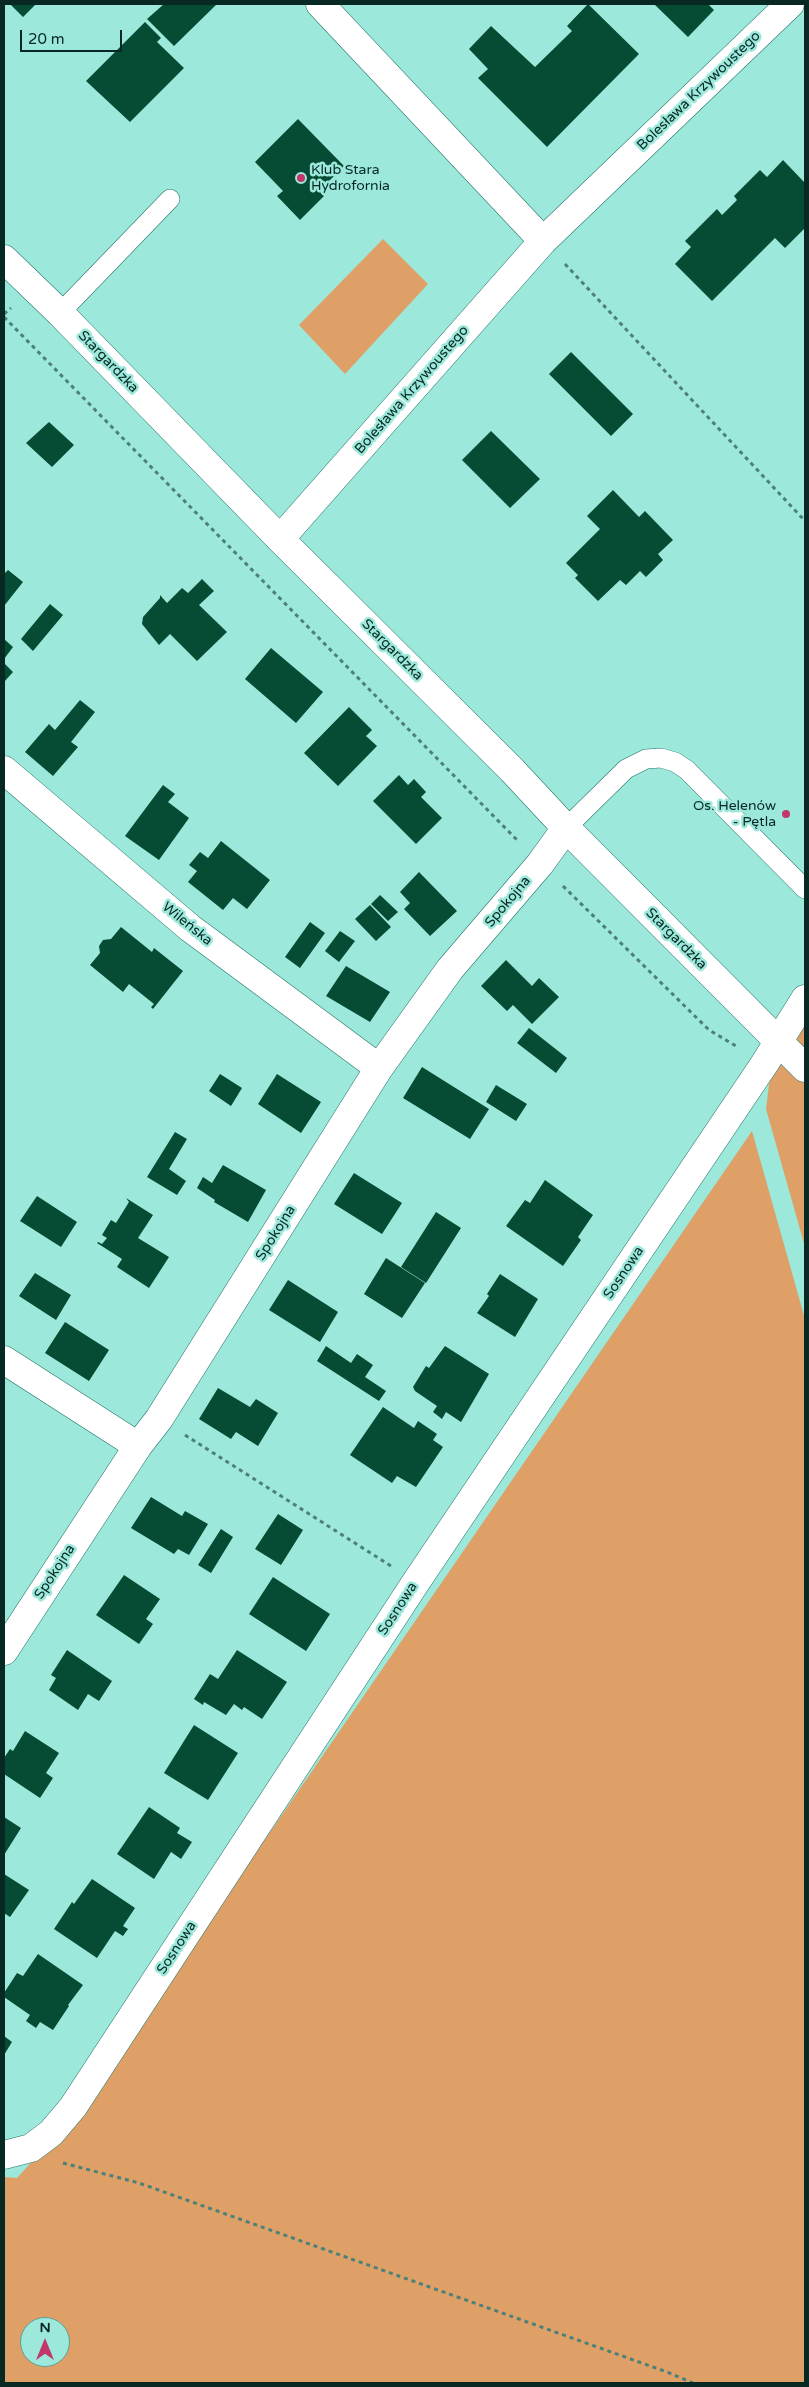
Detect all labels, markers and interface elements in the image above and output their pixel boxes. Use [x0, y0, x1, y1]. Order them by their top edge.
scale bar [22, 20, 125, 52]
street label: Bolesława Krzywoustego [634, 28, 764, 154]
text: 20 m [28, 30, 65, 48]
place label: Klub Stara Hydrofornia [311, 162, 390, 194]
marker: Klub Stara Hydrofornia [295, 172, 307, 184]
street label: Bolesława Krzywoustego [352, 322, 472, 458]
street label: Stargardzka [74, 327, 142, 397]
street label: Stargardzka [358, 616, 426, 684]
place label: Os. Helenów - Pętla [693, 798, 776, 830]
marker: Os. Helenów - Pętla [780, 808, 792, 820]
street label: Spokojna [482, 873, 534, 931]
street label: Wileńska [159, 899, 215, 949]
street label: Stargardzka [642, 905, 710, 973]
street label: Spokojna [252, 1202, 300, 1264]
street label: Sosnowa [600, 1244, 648, 1302]
street label: Spokojna [31, 1542, 79, 1602]
street label: Sosnowa [375, 1579, 421, 1639]
street label: Sosnowa [154, 1918, 200, 1978]
north arrow [20, 2317, 70, 2367]
text: N [39, 2319, 51, 2336]

